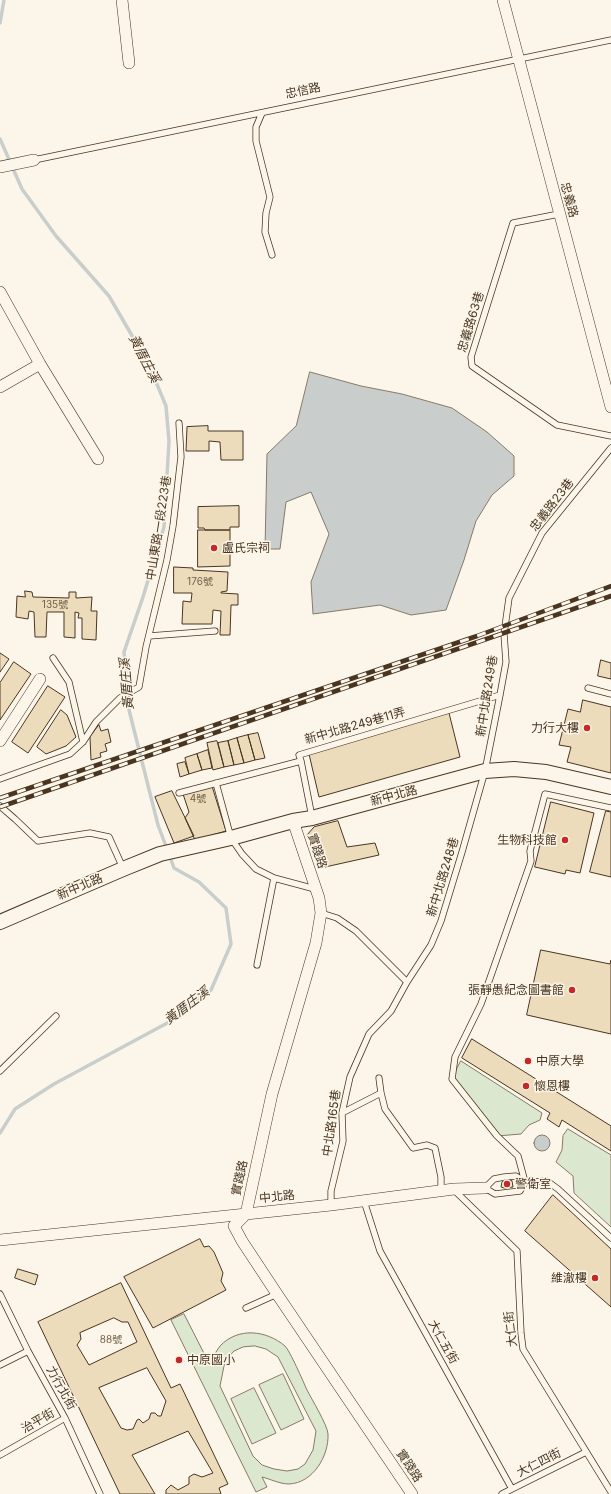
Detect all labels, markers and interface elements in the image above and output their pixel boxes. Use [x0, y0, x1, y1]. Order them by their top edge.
street label: 忠信路 [284, 80, 322, 102]
street label: 忠義路 [557, 181, 581, 219]
street label: 忠義路63巷 [455, 290, 487, 354]
water label: 黃厝庄溪 [125, 332, 163, 386]
street label: 中山東路一段223巷 [144, 475, 174, 581]
street label: 忠義路23巷 [527, 476, 577, 534]
place label: 盧氏宗祠 [222, 541, 270, 555]
marker: 盧氏宗祠 [209, 543, 219, 553]
house number: 176號 [187, 576, 213, 588]
house number: 135號 [42, 599, 68, 611]
street label: 新中北路249巷 [473, 654, 501, 738]
water label: 黃厝庄溪 [117, 657, 137, 711]
street label: 新中北路249巷11弄 [303, 705, 407, 747]
place label: 力行大樓 [531, 721, 579, 735]
marker: 力行大樓 [582, 723, 592, 733]
street label: 新中北路 [369, 783, 419, 809]
house number: 4號 [190, 793, 206, 805]
street label: 實踐路 [305, 832, 329, 870]
place label: 生物科技館 [497, 833, 557, 847]
marker: 生物科技館 [560, 835, 570, 845]
street label: 新中北路248巷 [424, 836, 462, 918]
street label: 新中北路 [55, 871, 105, 903]
place label: 張靜愚紀念圖書館 [468, 983, 564, 997]
water label: 黃厝庄溪 [162, 984, 212, 1028]
marker: 張靜愚紀念圖書館 [567, 985, 577, 995]
place label: 中原大學 [536, 1054, 584, 1068]
marker: 中原大學 [523, 1056, 533, 1066]
place label: 懷恩樓 [534, 1079, 570, 1093]
marker: 懷恩樓 [521, 1081, 531, 1091]
street label: 中北路165巷 [320, 1089, 344, 1157]
street label: 實踐路 [229, 1159, 251, 1197]
place label: 警衛室 [515, 1177, 551, 1191]
marker: 警衛室 [502, 1179, 512, 1189]
street label: 中北路 [258, 1188, 296, 1206]
place label: 維澈樓 [551, 1271, 587, 1285]
marker: 維澈樓 [590, 1273, 600, 1283]
street label: 大仁街 [502, 1310, 520, 1348]
street label: 大仁五街 [425, 1318, 461, 1366]
house number: 88號 [100, 1334, 122, 1346]
place label: 中原國小 [187, 1353, 235, 1367]
marker: 中原國小 [174, 1355, 184, 1365]
street label: 力行北街 [43, 1364, 79, 1412]
street label: 治平街 [19, 1406, 57, 1436]
street label: 大仁四街 [514, 1446, 564, 1480]
street label: 實踐路 [393, 1447, 425, 1485]

